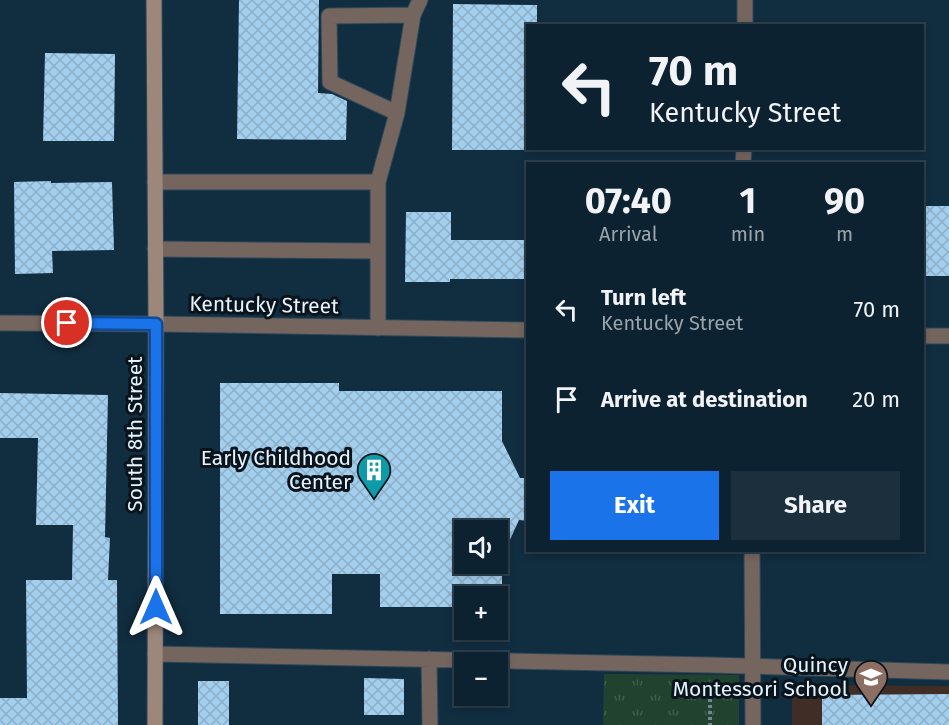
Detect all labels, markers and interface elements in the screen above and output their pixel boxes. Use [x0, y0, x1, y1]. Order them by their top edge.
text: 70 m [649, 46, 738, 96]
icon: left [550, 48, 628, 126]
text: Kentucky Street [649, 97, 841, 129]
text: 07:40 [585, 179, 672, 223]
text: 1 [740, 179, 756, 223]
text: 90 [824, 179, 865, 223]
text: Arrival [599, 222, 658, 246]
text: min [731, 222, 765, 246]
text: m [836, 222, 853, 246]
text: Turn left [601, 284, 686, 311]
street label: Kentucky Street [189, 291, 339, 319]
icon: left [550, 293, 583, 326]
text: 70 m [854, 296, 900, 323]
pin [41, 297, 92, 348]
icon: arrive [50, 306, 83, 339]
text: Kentucky Street [601, 311, 743, 335]
street label: South 8th Street [122, 356, 148, 512]
icon: arrive [550, 383, 583, 416]
text: Arrive at destination [601, 386, 808, 413]
text: 20 m [852, 386, 900, 413]
place label: Early Childhood Center [201, 445, 351, 495]
building icon: Early Childhood Center [356, 452, 392, 499]
button: Exit [550, 471, 719, 540]
button: Share [731, 471, 900, 540]
map controls [454, 520, 508, 706]
button: sound [454, 520, 508, 574]
position arrow [124, 575, 188, 639]
button: + [454, 586, 508, 640]
button: − [454, 652, 508, 706]
place label: Quincy Montessori School [673, 652, 849, 702]
school or university icon: Quincy Montessori School [853, 659, 889, 706]

